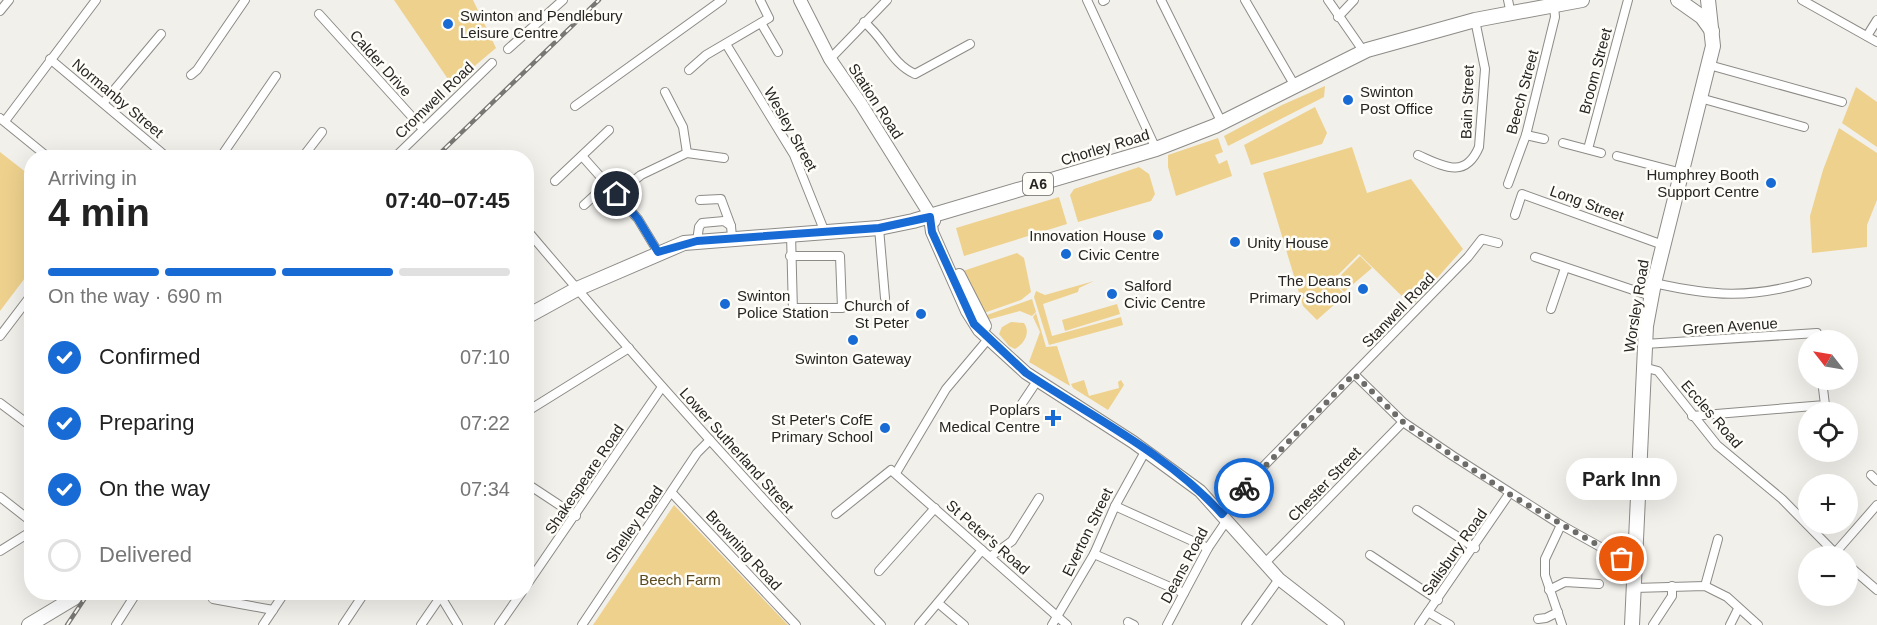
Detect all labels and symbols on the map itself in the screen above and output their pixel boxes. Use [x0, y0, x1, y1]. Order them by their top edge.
place label: Swinton and Pendlebury Leisure Centre [460, 7, 623, 41]
marker: Swinton and Pendlebury Leisure Centre [441, 17, 455, 31]
street label: Broom Street [1575, 25, 1615, 116]
street label: Calder Drive [347, 26, 415, 100]
street label: Beech Street [1503, 47, 1542, 136]
street label: Normanby Street [69, 55, 168, 141]
street label: Cromwell Road [391, 58, 477, 142]
street label: Station Road [845, 60, 907, 142]
street label: Bain Street [1457, 64, 1477, 139]
place label: Swinton Post Office [1360, 83, 1433, 117]
street label: Wesley Street [761, 84, 821, 175]
marker: Swinton Post Office [1341, 93, 1355, 107]
street label: Chorley Road [1059, 125, 1151, 169]
place label: Humphrey Booth Support Centre [1646, 166, 1759, 200]
pin [591, 168, 642, 219]
road number: A6 [1023, 173, 1053, 195]
marker: Humphrey Booth Support Centre [1764, 176, 1778, 190]
street label: Long Street [1548, 182, 1627, 225]
place label: Innovation House [1029, 227, 1146, 244]
marker: Innovation House [1151, 228, 1165, 242]
place label: Unity House [1247, 234, 1329, 251]
marker: Unity House [1228, 235, 1242, 249]
place label: Civic Centre [1078, 246, 1160, 263]
marker: Civic Centre [1059, 247, 1073, 261]
street label: Worsley Road [1620, 258, 1652, 354]
street label: Stanwell Road [1358, 269, 1438, 351]
place label: The Deans Primary School [1249, 272, 1351, 306]
place label: Salford Civic Centre [1124, 277, 1206, 311]
marker: The Deans Primary School [1356, 282, 1370, 296]
place label: Swinton Police Station [737, 287, 829, 321]
marker: Salford Civic Centre [1105, 287, 1119, 301]
marker: Swinton Police Station [718, 297, 732, 311]
place label: Church of St Peter [844, 297, 910, 331]
marker: Church of St Peter [914, 307, 928, 321]
street label: Green Avenue [1682, 314, 1778, 338]
north arrow [1798, 330, 1858, 390]
marker: Swinton Gateway [846, 333, 860, 347]
place label: Swinton Gateway [795, 350, 912, 367]
street label: Eccles Road [1678, 377, 1746, 451]
street label: Lower Sutherland Street [677, 384, 798, 516]
place label: Poplars Medical Centre [939, 401, 1040, 435]
marker: Poplars Medical Centre [1044, 409, 1062, 427]
place label: St Peter's CofE Primary School [771, 411, 873, 445]
street label: Shakespeare Road [541, 421, 627, 537]
marker: St Peter's CofE Primary School [878, 421, 892, 435]
street label: Chester Street [1284, 443, 1364, 525]
callout: Park Inn [1566, 457, 1678, 499]
courier [1214, 458, 1274, 518]
street label: Shelley Road [602, 482, 666, 566]
street label: Everton Street [1058, 484, 1116, 579]
street label: St Peter's Road [943, 496, 1033, 578]
street label: Salisbury Road [1418, 505, 1490, 599]
street label: Browning Road [703, 507, 785, 593]
street label: Deans Road [1157, 524, 1211, 606]
pin [1596, 533, 1647, 584]
park label: Beech Farm [639, 571, 721, 588]

